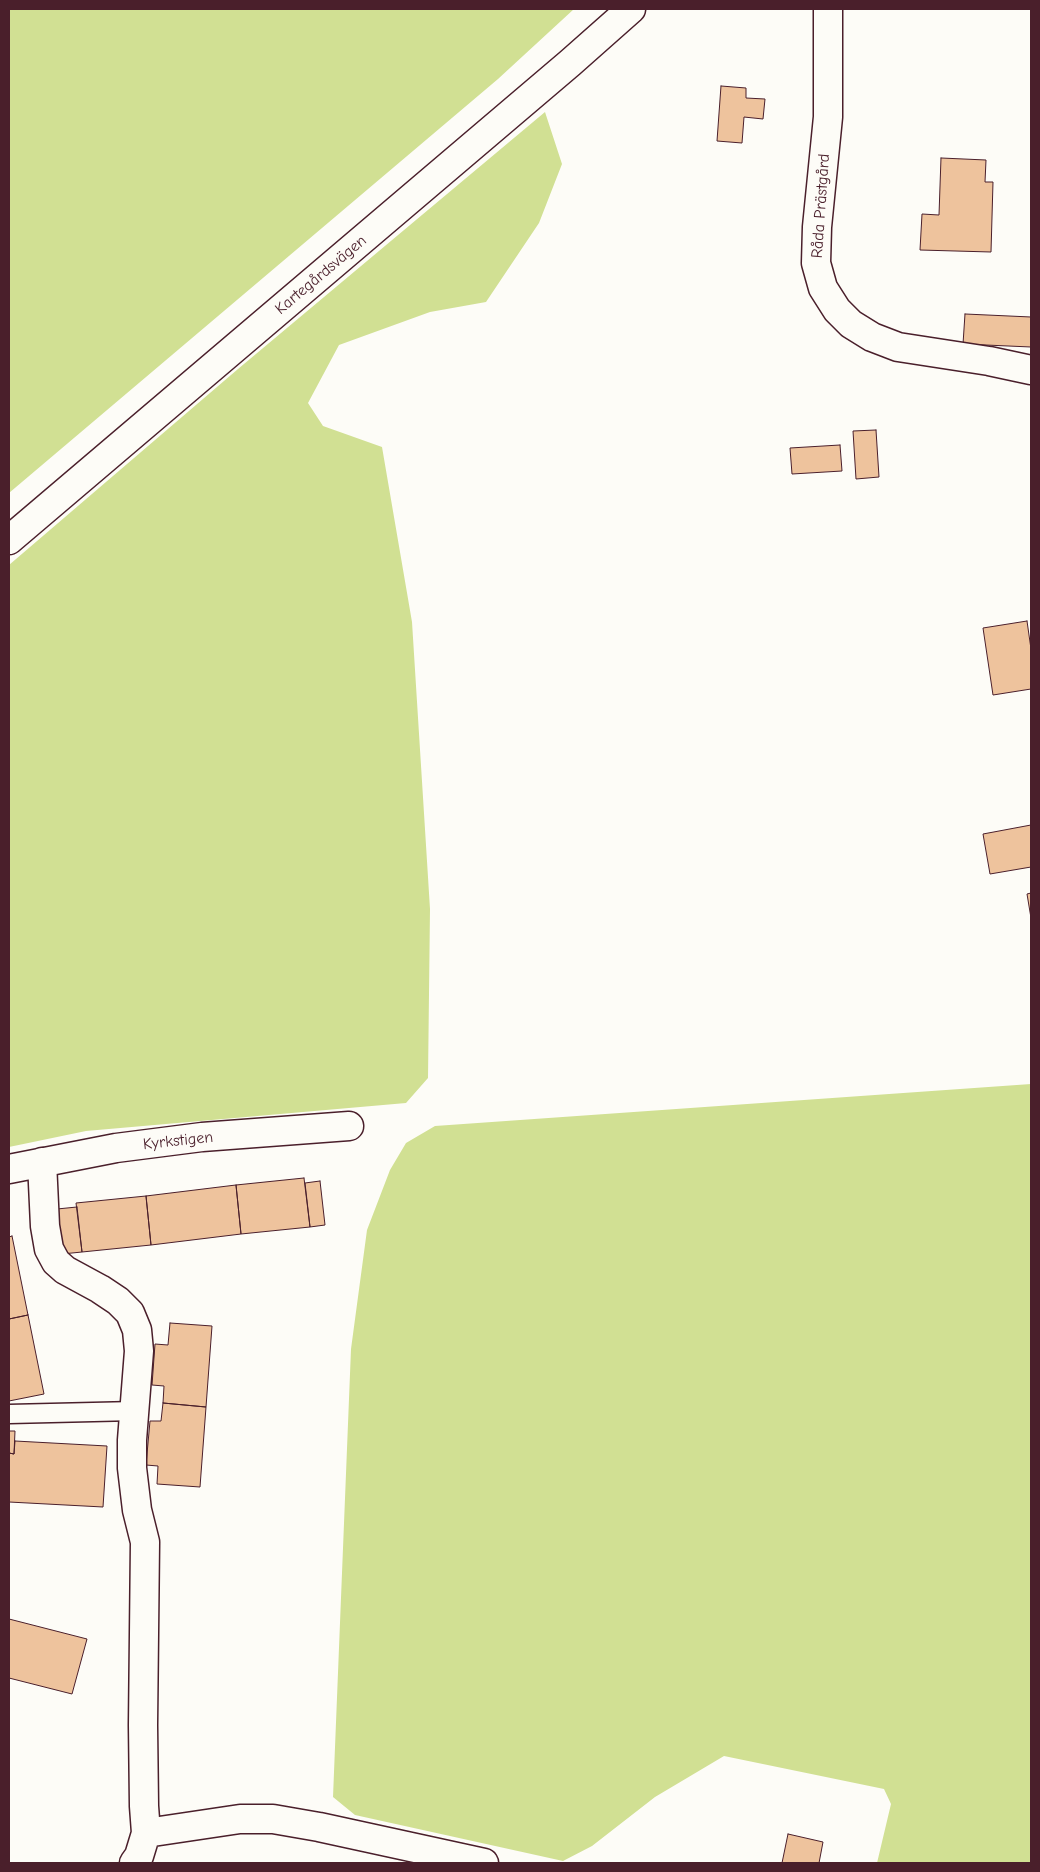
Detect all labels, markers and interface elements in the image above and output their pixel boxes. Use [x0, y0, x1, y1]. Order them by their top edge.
street label: Råda Prästgård [808, 153, 834, 259]
street label: Kartegårdsvägen [271, 231, 371, 319]
street label: Kyrkstigen [142, 1128, 214, 1154]

